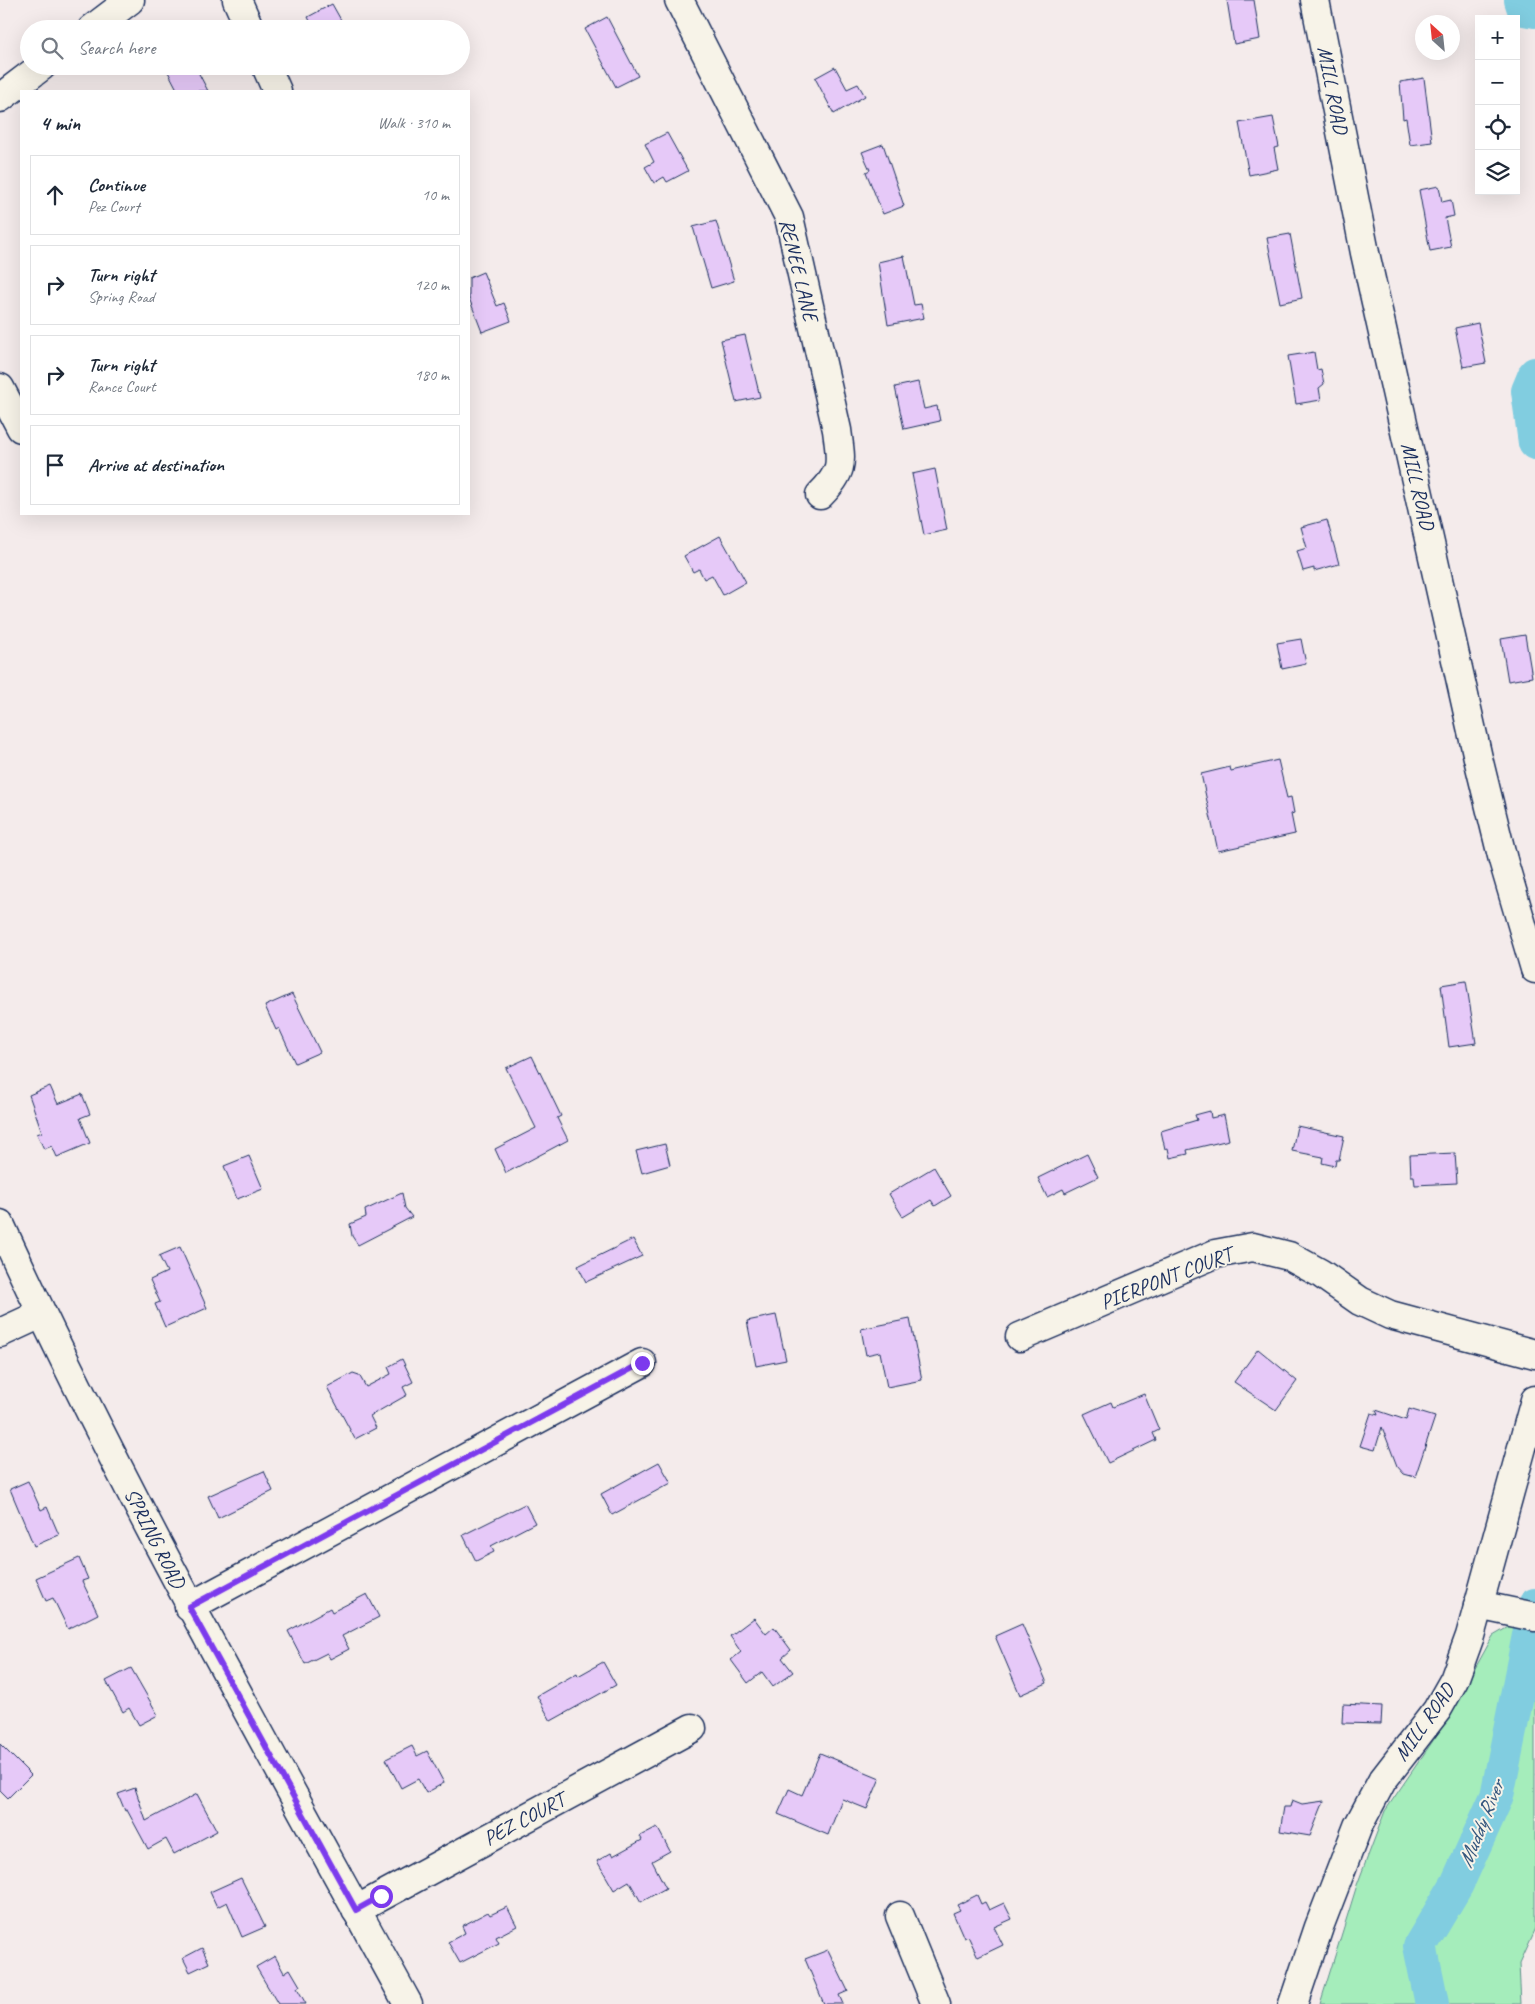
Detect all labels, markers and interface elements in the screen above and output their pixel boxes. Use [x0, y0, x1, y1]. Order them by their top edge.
north arrow [1415, 15, 1460, 60]
map controls [1475, 15, 1520, 195]
button: + [1475, 15, 1520, 60]
search box [20, 20, 470, 75]
icon: search [38, 34, 66, 62]
text: Search here [78, 36, 155, 60]
street label: MILL ROAD [1312, 44, 1355, 138]
button: − [1475, 60, 1520, 105]
button: locate [1475, 105, 1520, 150]
text: 4 min [40, 110, 80, 136]
text: Walk · 310 m [378, 113, 450, 133]
button: layers [1475, 150, 1520, 195]
text: Continue [88, 173, 145, 197]
icon: ahead [41, 181, 69, 209]
text: 10 m [422, 185, 449, 205]
text: Pez Court [88, 197, 140, 217]
street label: RENEE LANE [774, 216, 825, 326]
text: Turn right [88, 263, 155, 287]
icon: right [41, 271, 69, 299]
text: 120 m [415, 275, 449, 295]
text: Spring Road [88, 287, 154, 307]
text: Turn right [88, 353, 155, 377]
icon: right [41, 361, 69, 389]
text: 180 m [415, 365, 449, 385]
text: Rance Court [88, 377, 156, 397]
street label: MILL ROAD [1395, 440, 1441, 534]
icon: arrive [41, 451, 69, 479]
text: Arrive at destination [88, 453, 224, 477]
street label: PIERPONT COURT [1097, 1239, 1240, 1315]
route end [631, 1352, 654, 1375]
street label: SPRING ROAD [119, 1484, 192, 1594]
street label: MILL ROAD [1388, 1677, 1461, 1766]
water label: Muddy River [1451, 1774, 1512, 1872]
street label: PEZ COURT [479, 1784, 574, 1851]
route start [370, 1885, 393, 1908]

